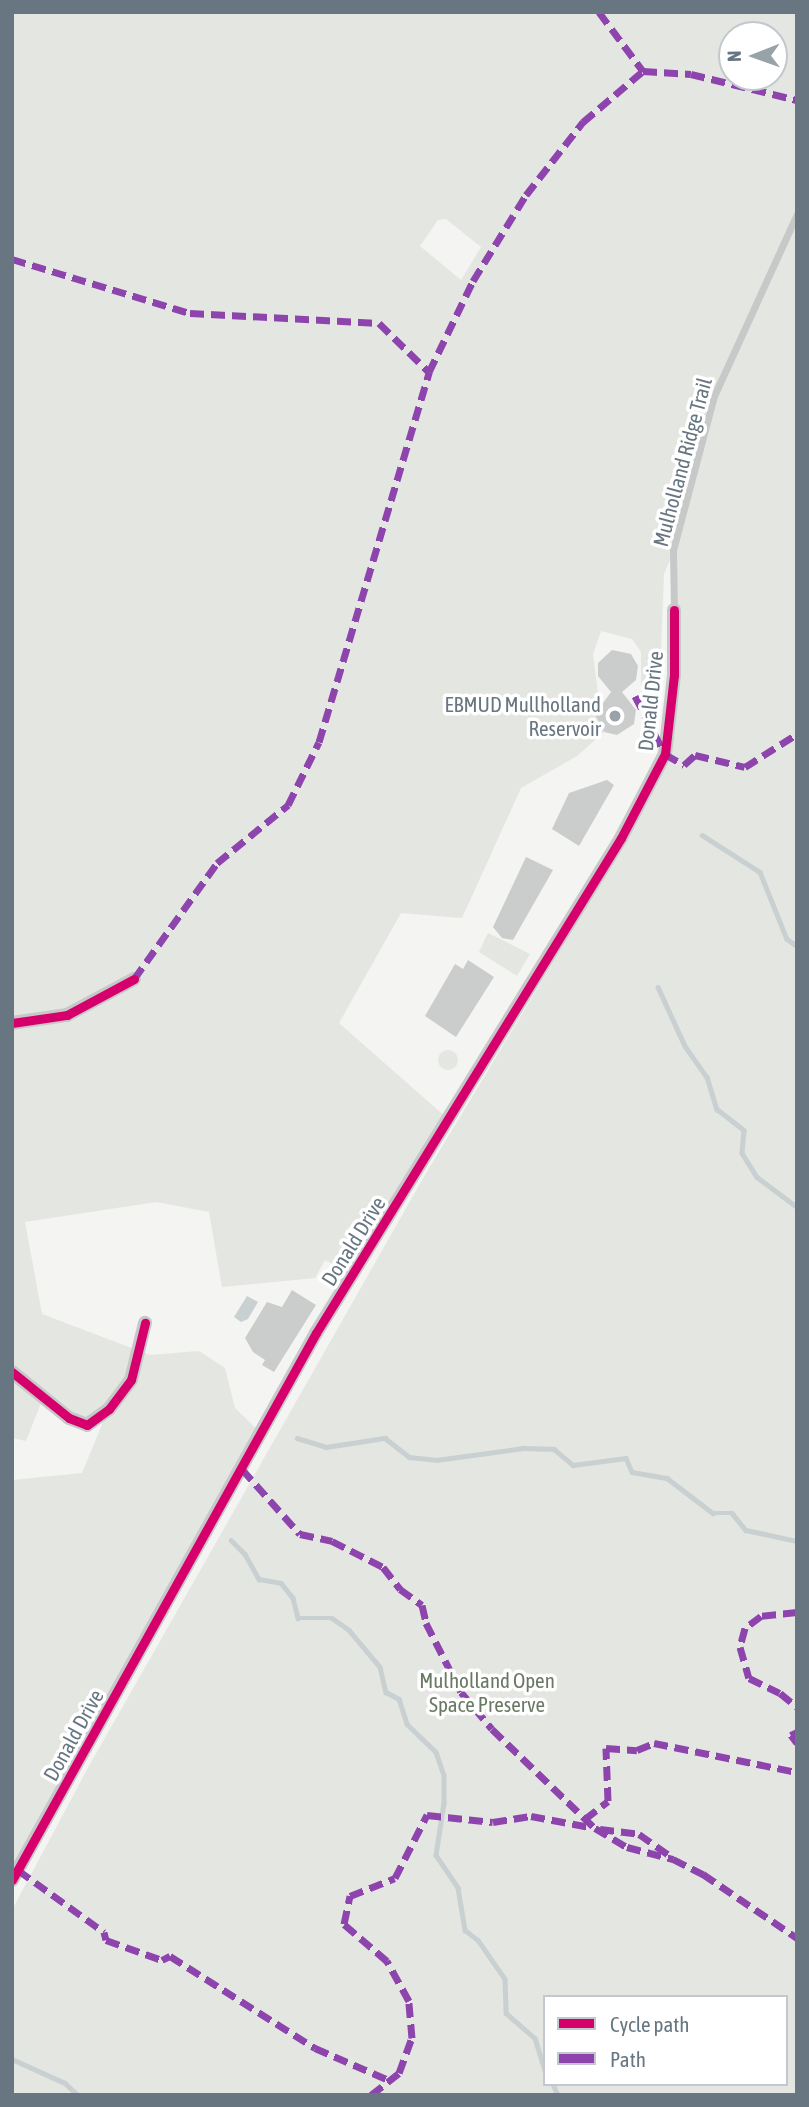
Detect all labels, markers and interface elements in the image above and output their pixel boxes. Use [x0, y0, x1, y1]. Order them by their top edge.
north arrow [718, 21, 788, 91]
text: N [723, 51, 745, 62]
street label: Mulholland Ridge Trail [647, 375, 717, 549]
street label: Donald Drive [632, 650, 668, 752]
place label: EBMUD Mullholland Reservoir [445, 691, 601, 741]
marker: EBMUD Mullholland Reservoir [607, 708, 623, 724]
street label: Donald Drive [316, 1192, 390, 1290]
park label: Mulholland Open Space Preserve [419, 1667, 555, 1717]
street label: Donald Drive [38, 1685, 108, 1785]
legend [543, 1995, 788, 2086]
text: Cycle path [610, 2012, 689, 2036]
text: Path [610, 2047, 646, 2071]

